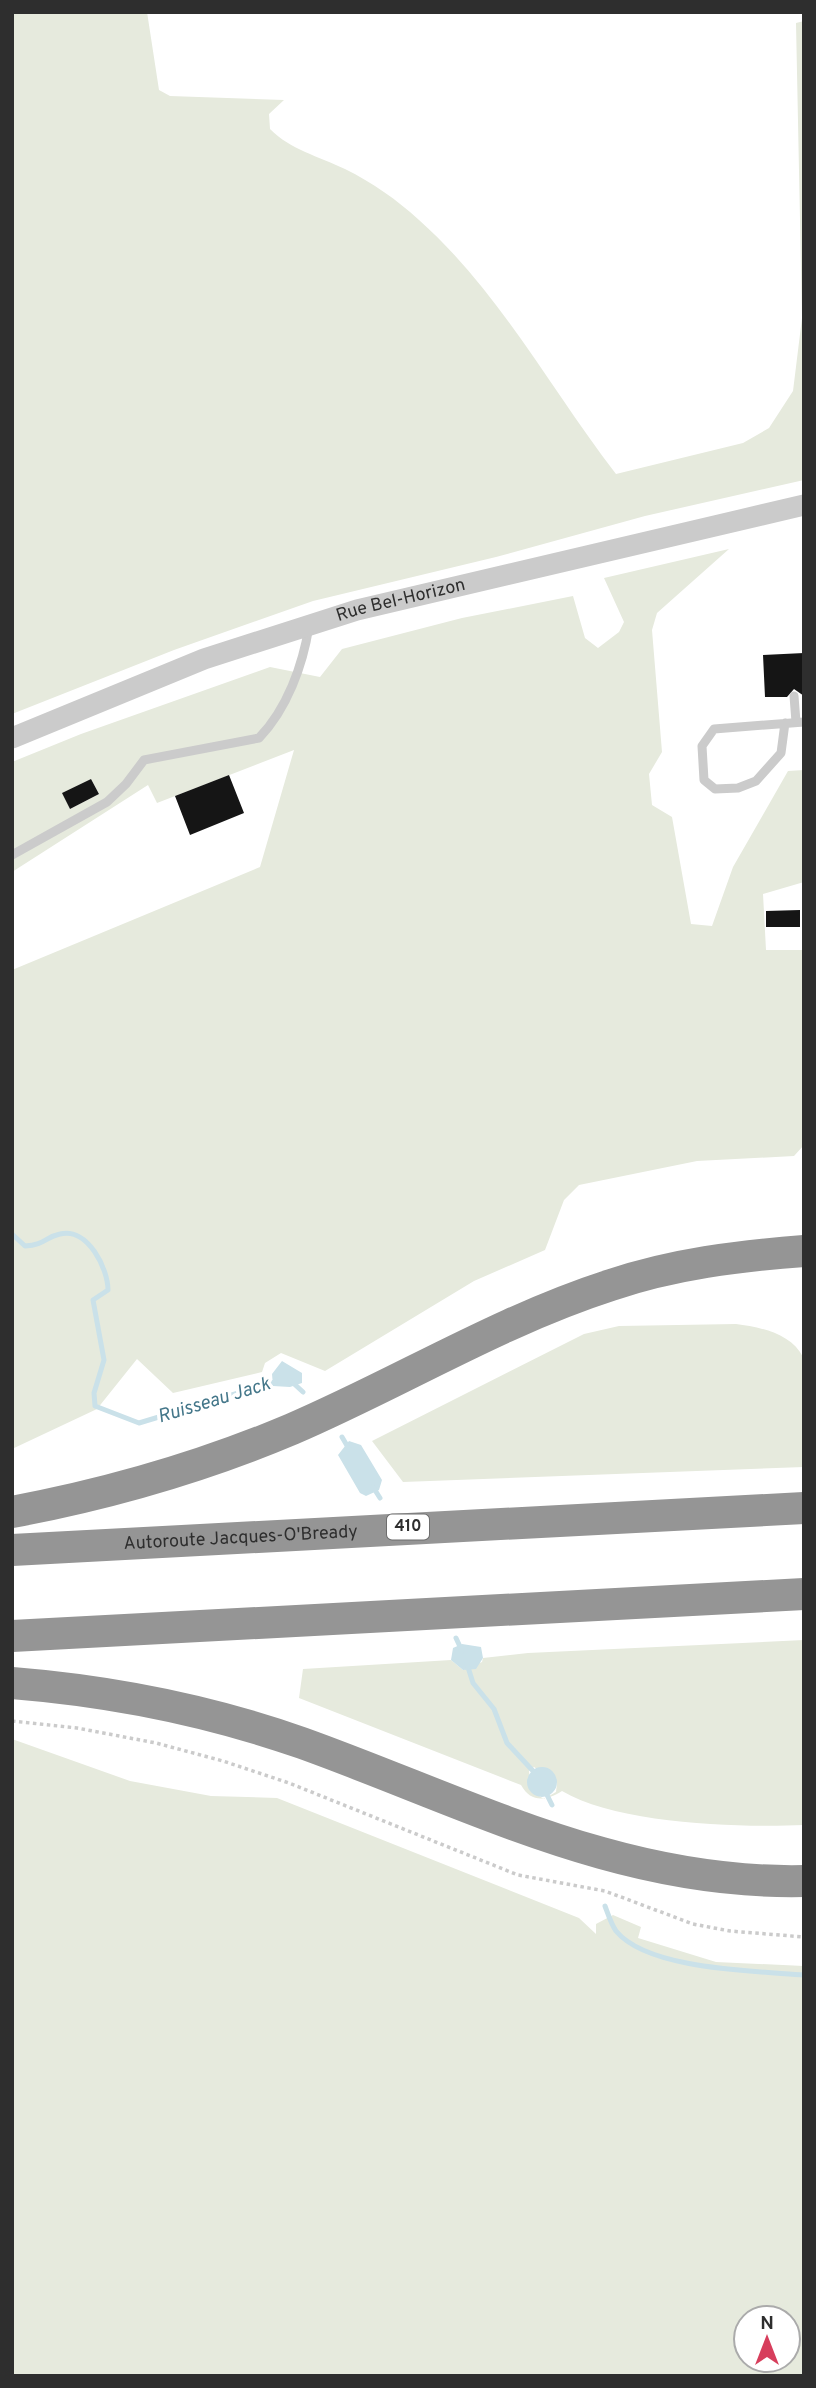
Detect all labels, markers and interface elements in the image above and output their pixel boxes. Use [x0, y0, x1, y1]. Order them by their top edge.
street label: Rue Bel-Horizon [333, 573, 468, 627]
water label: Ruisseau Jack [155, 1372, 274, 1429]
road number: 410 [387, 1514, 429, 1540]
street label: Autoroute Jacques-O'Bready [123, 1520, 358, 1556]
north arrow [732, 2304, 802, 2374]
text: N [760, 2312, 774, 2336]

